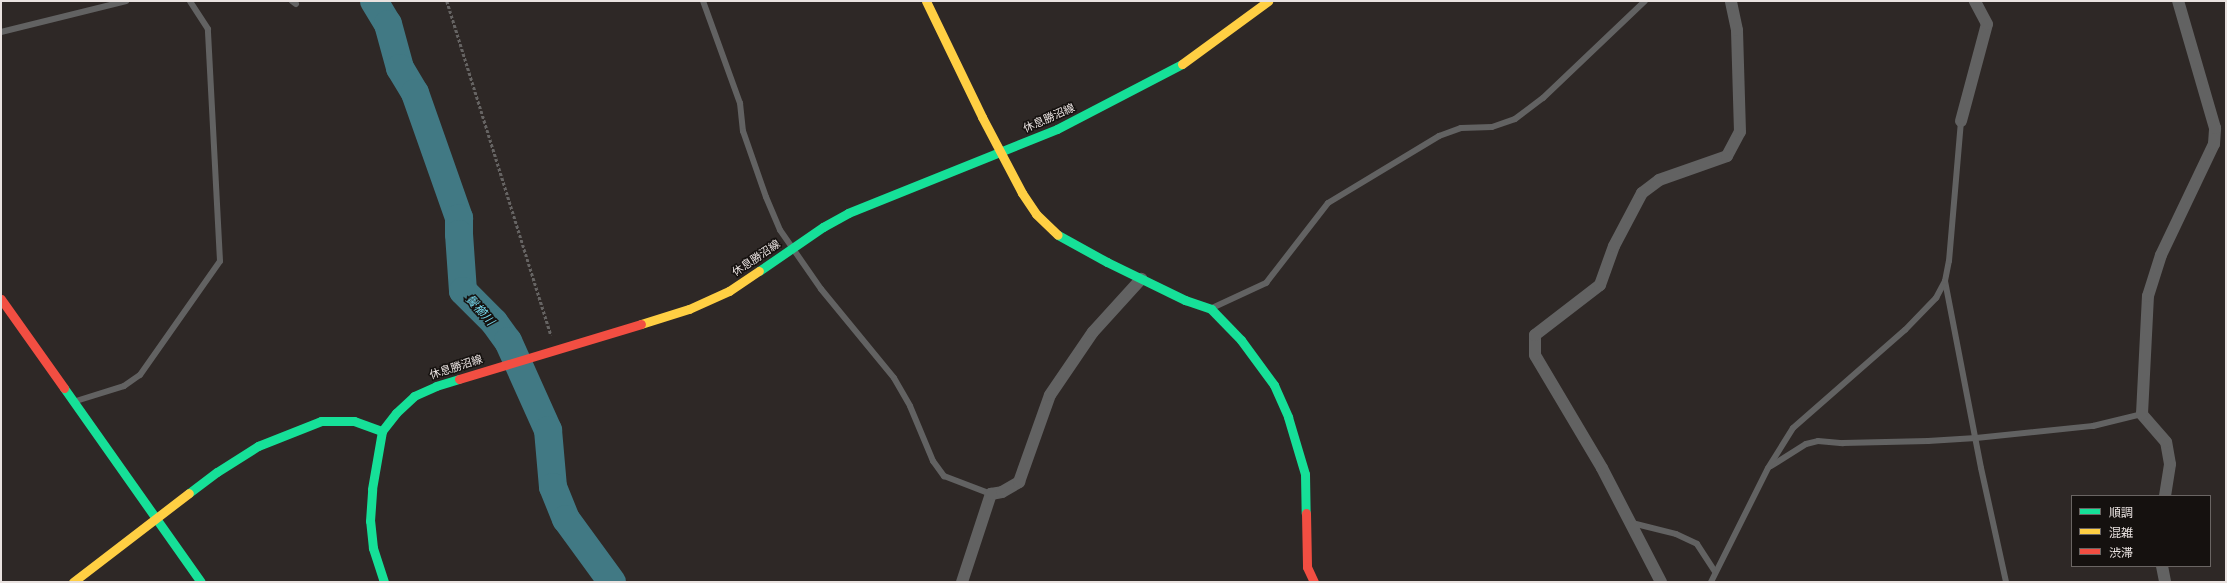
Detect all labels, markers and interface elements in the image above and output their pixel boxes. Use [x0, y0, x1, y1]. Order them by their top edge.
street label: 休息勝沼線 [1021, 101, 1077, 135]
street label: 休息勝沼線 [730, 237, 782, 279]
water label: 鬢櫛川 [463, 292, 497, 328]
street label: 休息勝沼線 [428, 352, 484, 382]
legend [2071, 495, 2211, 567]
text: 順調 [2109, 506, 2133, 519]
text: 混雑 [2109, 526, 2133, 539]
text: 渋滞 [2109, 546, 2133, 559]

